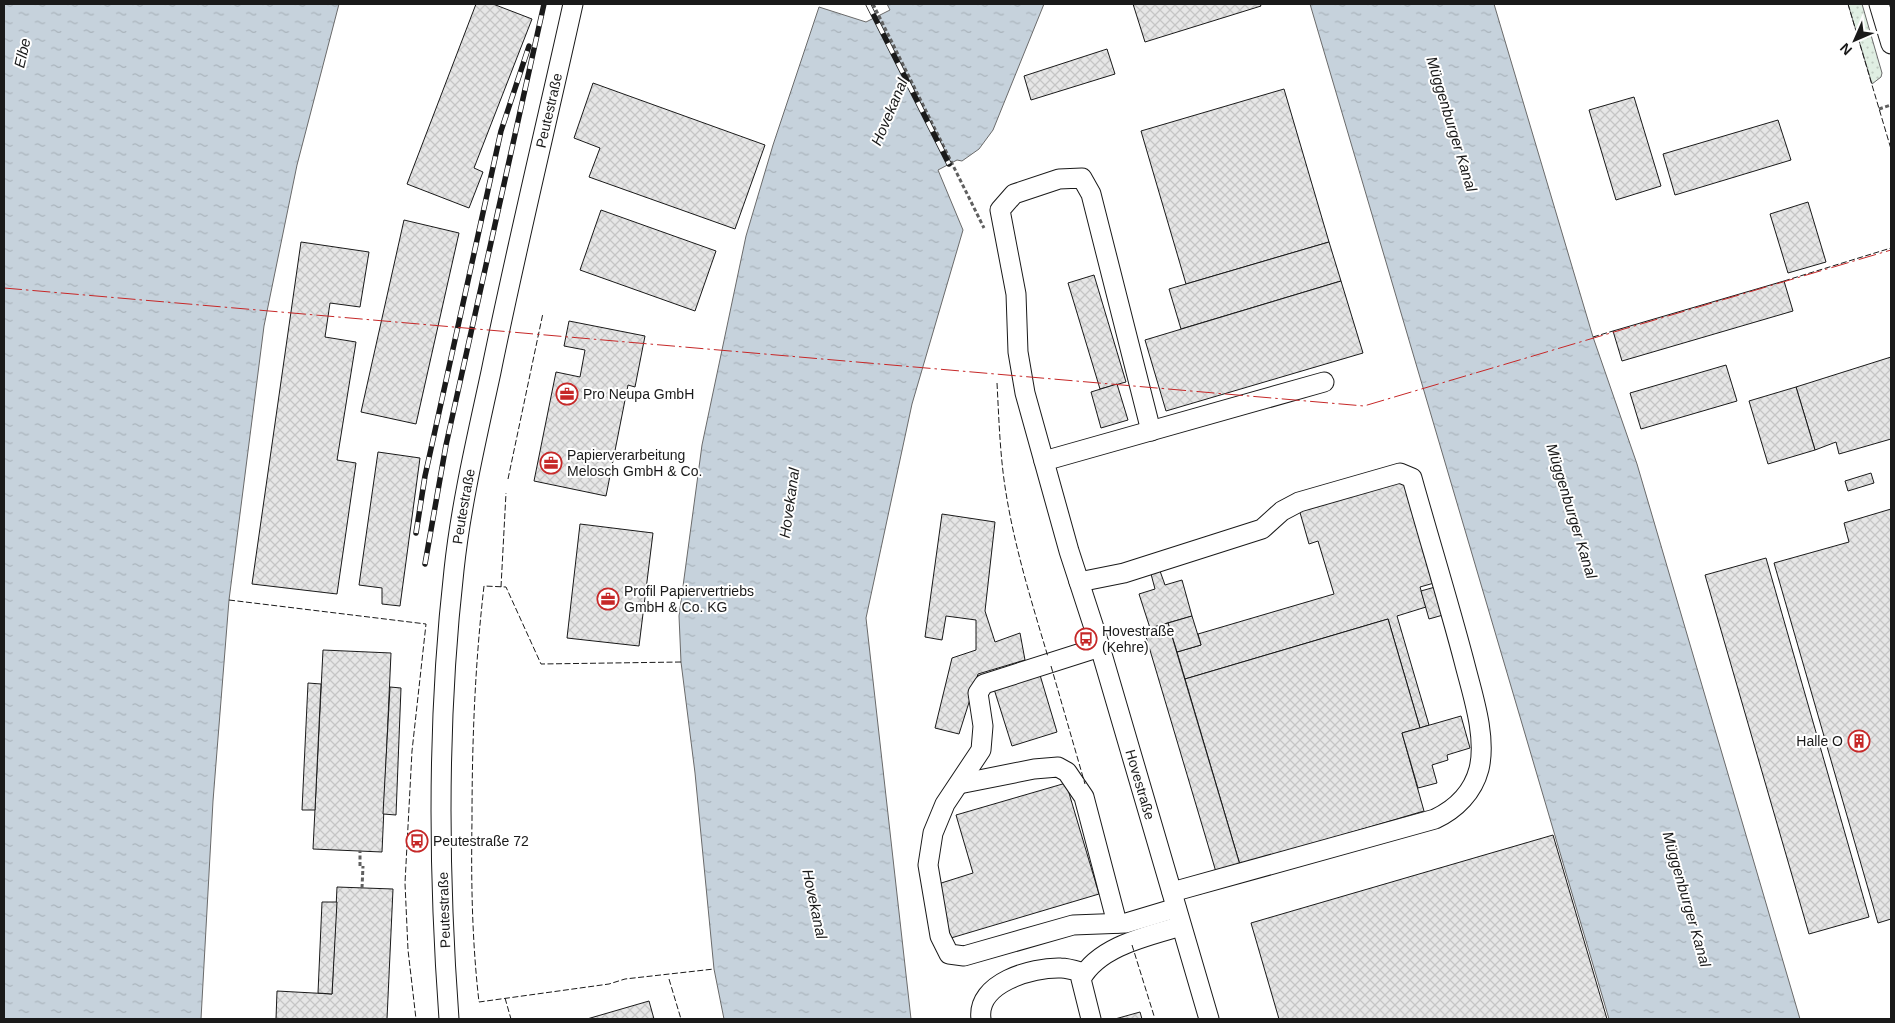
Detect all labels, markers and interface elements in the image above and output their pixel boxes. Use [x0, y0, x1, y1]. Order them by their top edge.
north arrow [1830, 15, 1880, 65]
water label: Elbe [10, 36, 34, 70]
text: N [1837, 40, 1855, 58]
water label: Müggenburger Kanal [1423, 55, 1481, 194]
street label: Peutestraße [533, 71, 565, 149]
water label: Hovekanal [867, 75, 911, 148]
office icon: Pro Neupa GmbH [555, 382, 579, 406]
place label: Pro Neupa GmbH [583, 386, 694, 402]
water label: Müggenburger Kanal [1543, 442, 1601, 581]
place label: Papierverarbeitung Melosch GmbH & Co. [567, 447, 702, 479]
office icon: Papierverarbeitung Melosch GmbH & Co. [539, 451, 563, 475]
water label: Hovekanal [776, 466, 802, 539]
street label: Peutestraße [449, 467, 478, 545]
place label: Profil Papiervertriebs GmbH & Co. KG [624, 583, 754, 615]
office icon: Profil Papiervertriebs GmbH & Co. KG [596, 587, 620, 611]
place label: Hovestraße (Kehre) [1102, 623, 1175, 655]
bus stop icon: Hovestraße (Kehre) [1074, 627, 1098, 651]
building icon: Halle O [1847, 729, 1871, 753]
place label: Halle O [1796, 733, 1843, 749]
street label: Hovestraße [1122, 748, 1158, 822]
bus stop icon: Peutestraße 72 [405, 829, 429, 853]
water label: Müggenburger Kanal [1660, 829, 1715, 969]
place label: Peutestraße 72 [433, 833, 529, 849]
water label: Hovekanal [799, 868, 831, 941]
street label: Peutestraße [435, 871, 453, 948]

